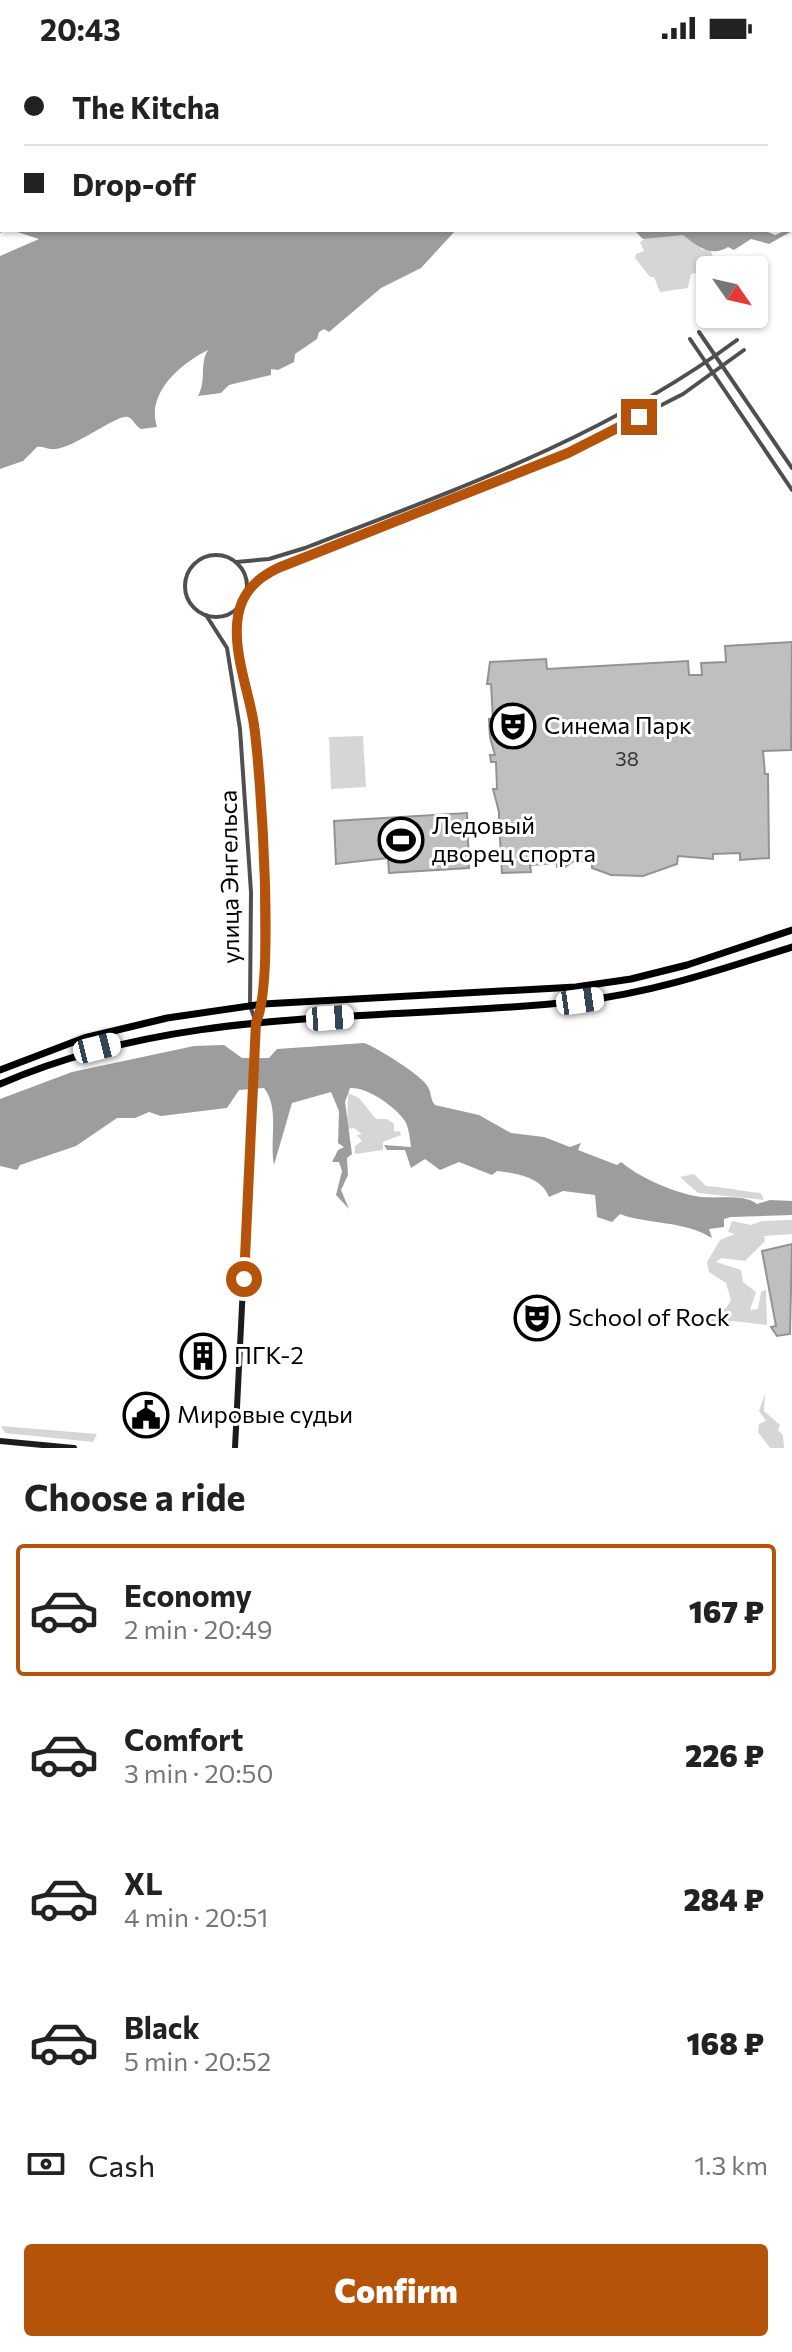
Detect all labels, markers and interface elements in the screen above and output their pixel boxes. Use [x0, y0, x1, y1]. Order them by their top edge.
text: 20:43 [40, 10, 121, 47]
text: The Kitcha [72, 88, 220, 125]
text: Drop-off [72, 165, 196, 202]
north arrow [696, 256, 768, 328]
map controls [696, 256, 768, 328]
route end [621, 399, 657, 435]
theatre icon: Синема Парк [489, 702, 537, 750]
place label: Синема Парк [544, 710, 692, 739]
house number: 38 [615, 746, 639, 770]
street label: улица Энгельса [212, 790, 245, 964]
place label: Ледовый дворец спорта [432, 810, 596, 867]
sports icon: Ледовый дворец спорта [377, 816, 425, 864]
car [555, 986, 605, 1016]
car [305, 1004, 355, 1032]
car [71, 1031, 123, 1065]
route start [226, 1261, 262, 1297]
theatre icon: School of Rock [513, 1294, 561, 1342]
place label: School of Rock [568, 1302, 730, 1331]
building icon: ПГК-2 [179, 1332, 227, 1380]
place label: ПГК-2 [234, 1340, 304, 1369]
public building icon: Мировые судьи [122, 1391, 170, 1439]
place label: Мировые судьи [177, 1399, 353, 1428]
text: Choose a ride [24, 1474, 245, 1518]
icon: car [28, 1574, 100, 1646]
text: Economy [124, 1576, 252, 1613]
text: 167 ₽ [689, 1592, 764, 1629]
text: 2 min · 20:49 [124, 1613, 273, 1644]
icon: car [28, 1718, 100, 1790]
text: Comfort [124, 1720, 243, 1757]
text: 226 ₽ [685, 1736, 764, 1773]
text: 3 min · 20:50 [124, 1757, 274, 1788]
icon: car [28, 1862, 100, 1934]
text: XL [124, 1864, 163, 1901]
text: 284 ₽ [684, 1880, 764, 1917]
text: 4 min · 20:51 [124, 1901, 268, 1932]
icon: car [28, 2006, 100, 2078]
text: Black [124, 2008, 200, 2045]
text: 168 ₽ [687, 2024, 764, 2061]
text: 5 min · 20:52 [124, 2045, 271, 2076]
icon: cash [24, 2142, 68, 2186]
text: Cash [88, 2146, 155, 2183]
text: 1.3 km [694, 2149, 768, 2180]
button: Confirm [24, 2244, 768, 2336]

